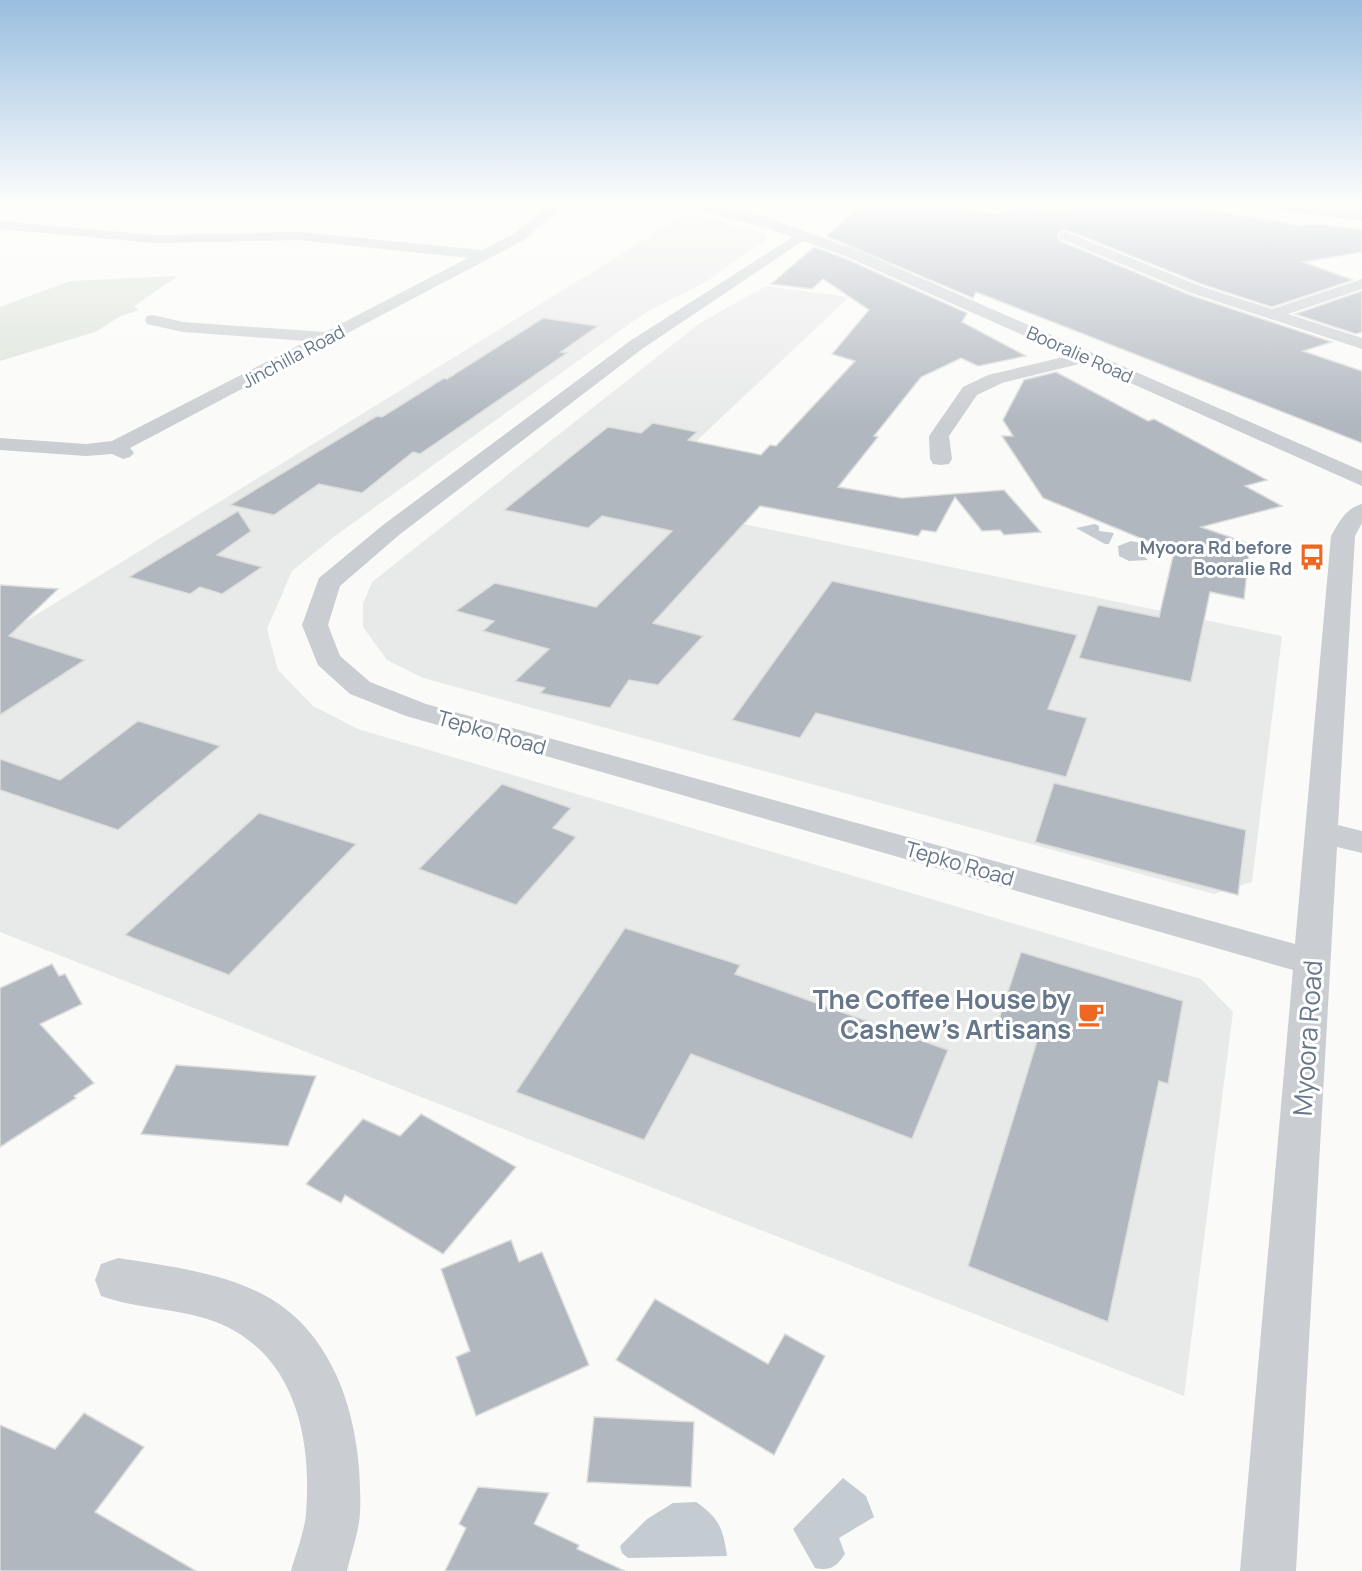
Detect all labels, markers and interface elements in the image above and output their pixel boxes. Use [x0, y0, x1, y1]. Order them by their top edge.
street label: Jinchilla Road [238, 319, 348, 393]
street label: Booralie Road [1023, 320, 1137, 388]
place label: Myoora Rd before Booralie Rd [1140, 535, 1292, 580]
bus stop icon: Myoora Rd before Booralie Rd [1297, 542, 1327, 572]
street label: Tepko Road [434, 703, 550, 761]
street label: Tepko Road [902, 834, 1018, 892]
street label: Myoora Road [1284, 959, 1330, 1117]
place label: The Coffee House by Cashew's Artisans [813, 981, 1071, 1047]
cafe icon: The Coffee House by Cashew's Artisans [1076, 999, 1106, 1029]

